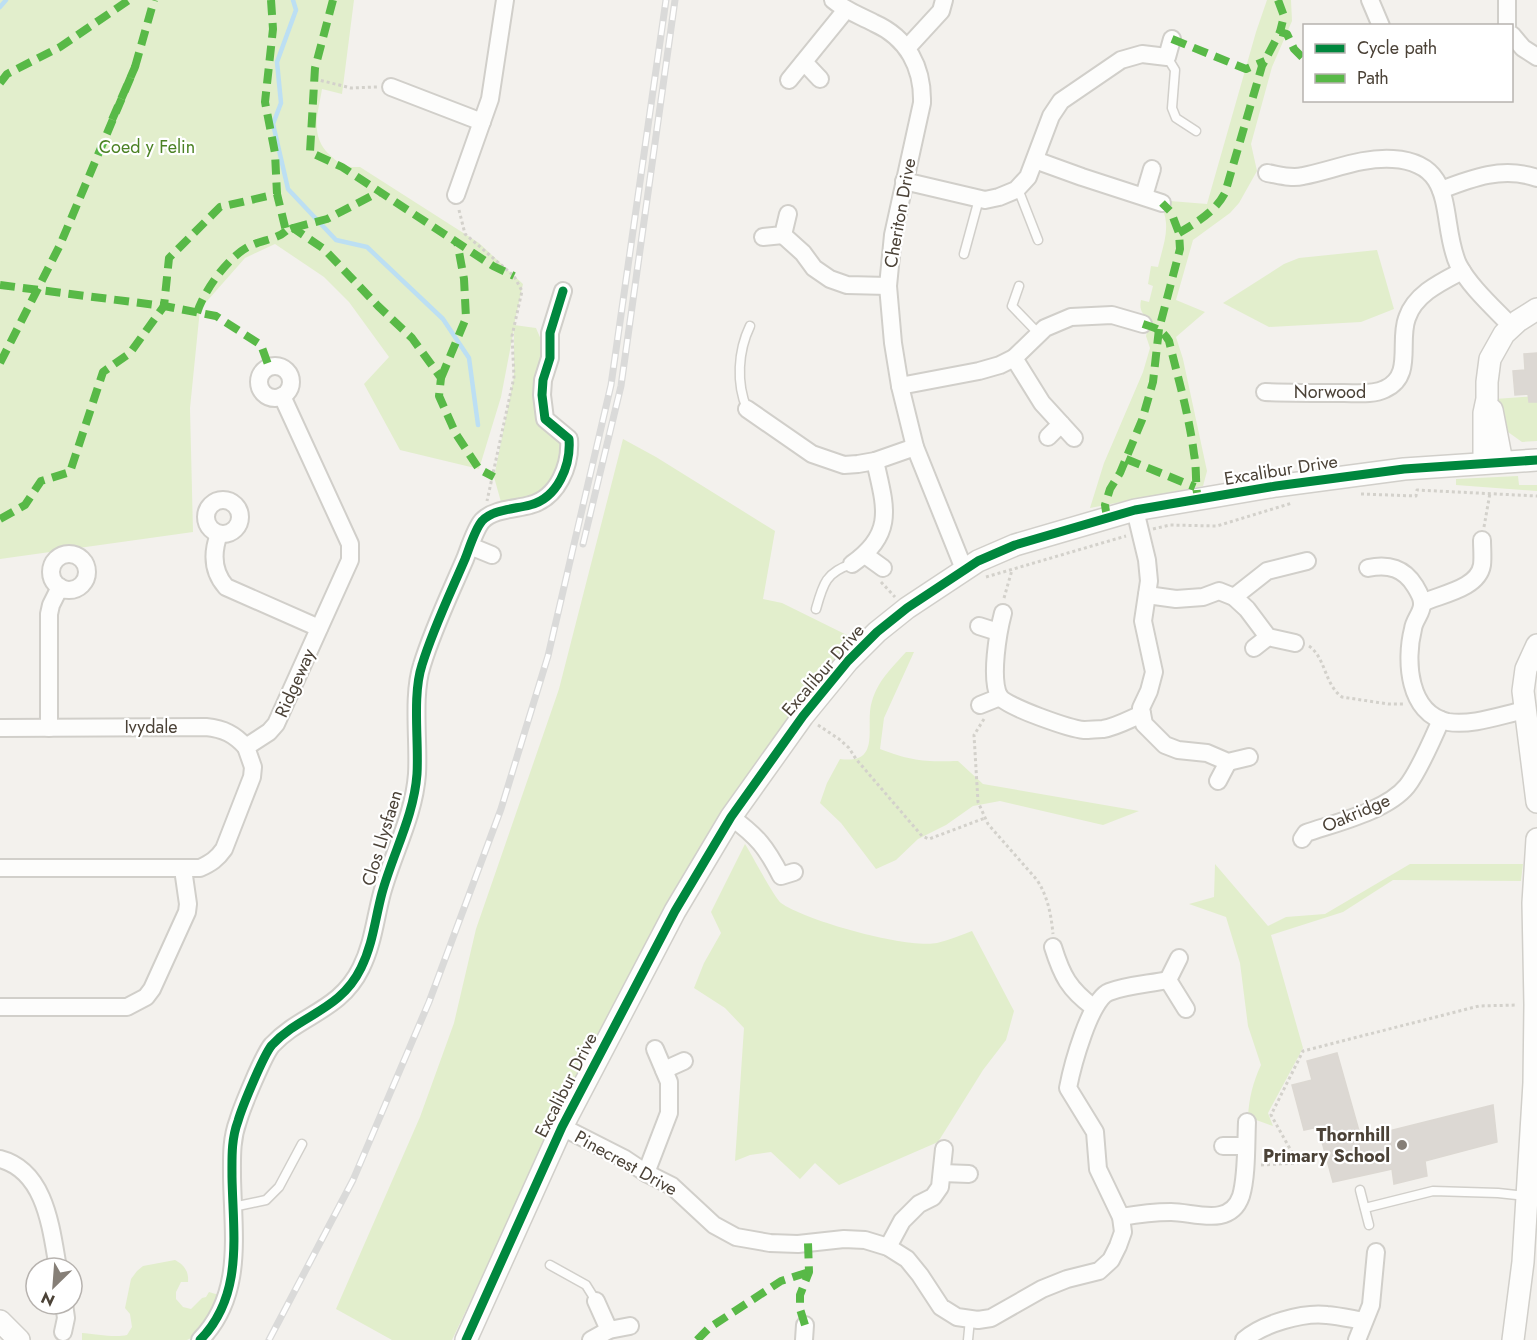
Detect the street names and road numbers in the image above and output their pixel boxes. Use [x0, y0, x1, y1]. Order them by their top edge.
street label: Cheriton Drive [878, 156, 922, 270]
street label: Norwood [1294, 379, 1366, 405]
street label: Excalibur Drive [1222, 448, 1340, 492]
street label: Excalibur Drive [776, 618, 870, 722]
street label: Ridgeway [268, 644, 322, 722]
street label: Ivydale [124, 714, 178, 740]
street label: Clos Llysfaen [355, 787, 409, 889]
street label: Oakridge [1318, 787, 1394, 839]
street label: Excalibur Drive [528, 1028, 604, 1142]
street label: Pinecrest Drive [570, 1124, 682, 1202]

